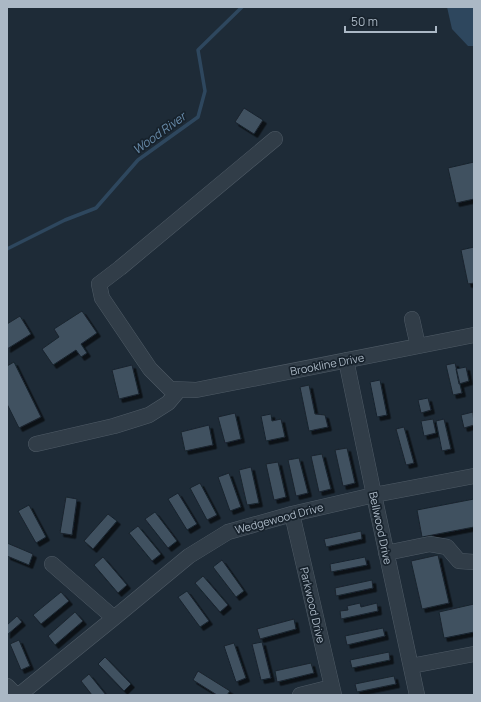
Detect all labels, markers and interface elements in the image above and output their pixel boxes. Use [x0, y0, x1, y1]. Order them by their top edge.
scale bar [345, 8, 436, 34]
text: 50 m [351, 13, 378, 30]
water label: Wood River [129, 107, 190, 158]
street label: Brookline Drive [289, 349, 366, 379]
street label: Bellwood Drive [366, 490, 396, 566]
street label: Wedgewood Drive [233, 499, 325, 537]
street label: Parkwood Drive [297, 566, 329, 645]

